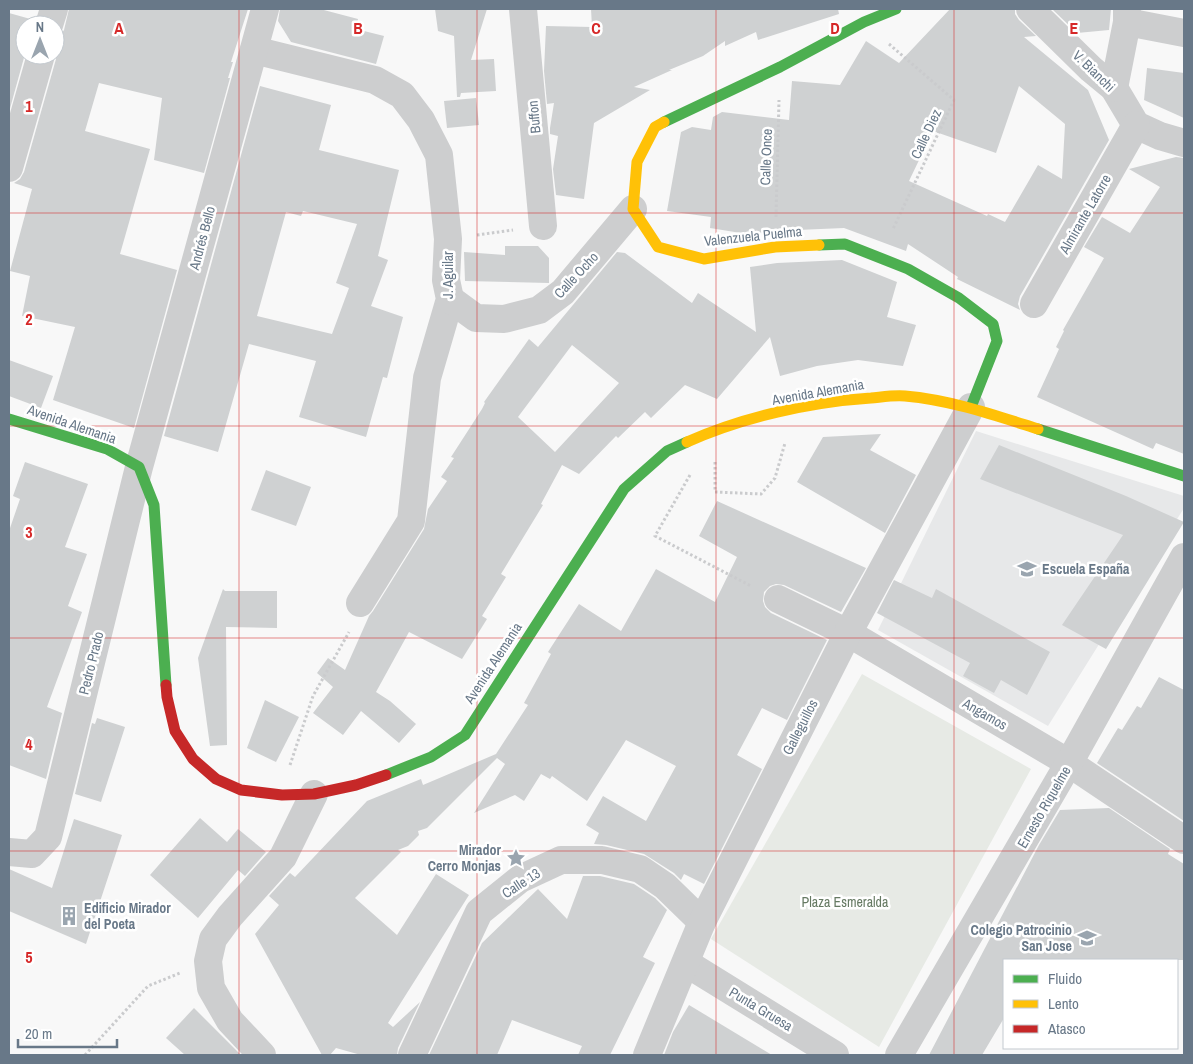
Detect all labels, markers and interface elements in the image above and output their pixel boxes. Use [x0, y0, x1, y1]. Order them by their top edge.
north arrow [15, 15, 65, 65]
text: A [114, 17, 124, 39]
text: B [353, 17, 363, 39]
text: C [591, 17, 601, 39]
text: D [830, 17, 840, 39]
text: E [1070, 17, 1079, 39]
text: N [36, 18, 44, 36]
street label: V. Bianchi [1069, 46, 1119, 96]
text: 1 [25, 95, 33, 117]
street label: Buffon [524, 100, 544, 134]
street label: Calle Diez [907, 106, 945, 162]
street label: Calle Once [756, 128, 776, 186]
street label: Almirante Latorre [1055, 171, 1115, 258]
street label: Andrés Bello [185, 204, 219, 273]
street label: Valenzuela Puelma [703, 222, 803, 250]
street label: Calle Ocho [550, 248, 602, 302]
street label: J. Aguilar [439, 251, 457, 299]
text: 2 [25, 308, 33, 330]
street label: Avenida Alemania [770, 375, 866, 409]
street label: Avenida Alemania [24, 400, 119, 448]
text: 3 [25, 521, 33, 543]
school or university icon: Escuela España [1016, 558, 1038, 580]
place label: Escuela España [1042, 560, 1130, 578]
street label: Avenida Alemania [460, 619, 526, 708]
street label: Pedro Prado [74, 630, 108, 696]
street label: Angamos [959, 694, 1011, 734]
street label: Galleguillos [778, 696, 822, 758]
text: 4 [25, 733, 33, 755]
street label: Ernesto Riquelme [1013, 763, 1075, 851]
place label: Mirador Cerro Monjas [428, 841, 502, 875]
place icon: Mirador Cerro Monjas [505, 847, 527, 869]
street label: Calle 13 [498, 864, 544, 902]
park label: Plaza Esmeralda [802, 893, 889, 911]
place label: Edificio Mirador del Poeta [84, 899, 171, 933]
building icon: Edificio Mirador del Poeta [58, 905, 80, 927]
place label: Colegio Patrocinio San Jose [971, 921, 1072, 955]
school or university icon: Colegio Patrocinio San Jose [1076, 927, 1098, 949]
text: 5 [25, 946, 33, 968]
legend [1003, 959, 1178, 1049]
text: Fluido [1048, 968, 1082, 989]
street label: Punta Gruesa [726, 983, 797, 1035]
text: Lento [1048, 993, 1079, 1014]
scale bar [18, 1016, 116, 1048]
text: Atasco [1047, 1018, 1086, 1039]
text: 20 m [25, 1023, 52, 1044]

